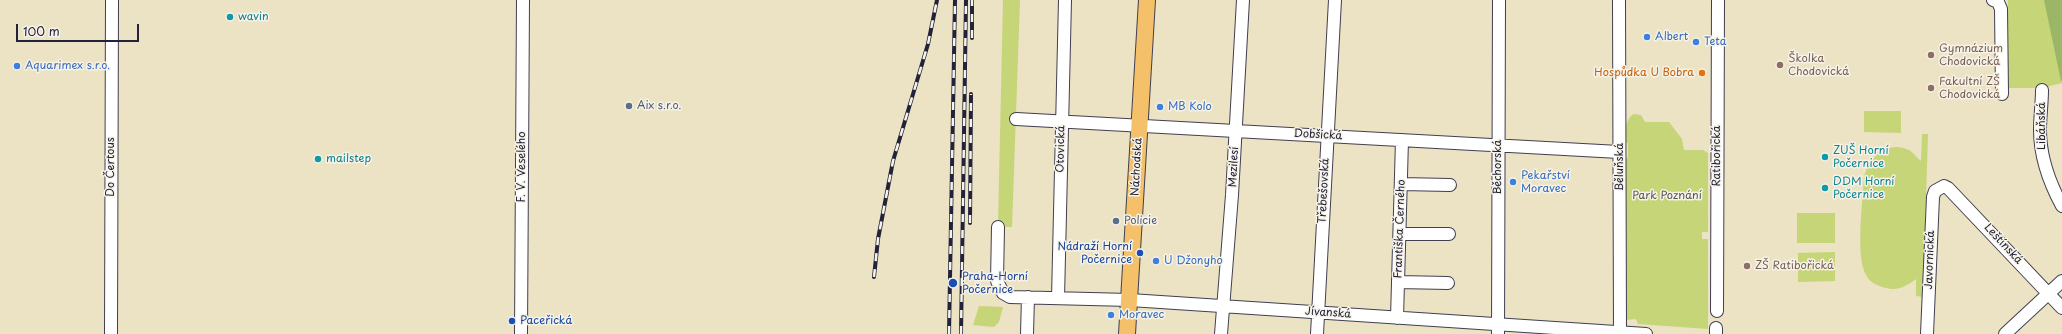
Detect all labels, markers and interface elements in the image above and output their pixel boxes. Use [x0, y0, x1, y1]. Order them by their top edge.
place label: wavin [238, 10, 269, 24]
marker: wavin [225, 12, 235, 22]
scale bar [18, 16, 141, 42]
text: 100 m [23, 22, 60, 40]
place label: Albert [1655, 30, 1688, 44]
marker: Albert [1642, 32, 1652, 42]
place label: Teta [1704, 35, 1727, 49]
marker: Teta [1691, 37, 1701, 47]
place label: Gymnázium Chodovická [1939, 42, 2003, 68]
marker: Gymnázium Chodovická [1926, 50, 1936, 60]
place label: Školka Chodovická [1788, 52, 1849, 78]
place label: Aquarimex s.r.o. [25, 59, 110, 73]
marker: Školka Chodovická [1775, 60, 1785, 70]
marker: Aquarimex s.r.o. [12, 61, 22, 71]
place label: Hospůdka U Bobra [1594, 66, 1694, 80]
marker: Hospůdka U Bobra [1697, 68, 1707, 78]
place label: Fakultní ZŠ Chodovická [1939, 75, 2000, 101]
marker: Fakultní ZŠ Chodovická [1926, 83, 1936, 93]
place label: Aix s.r.o. [637, 99, 681, 113]
place label: MB Kolo [1168, 100, 1212, 114]
marker: Aix s.r.o. [624, 101, 634, 111]
marker: MB Kolo [1155, 102, 1165, 112]
street label: Libáňská [2035, 102, 2049, 150]
street label: Otovická [1054, 125, 1068, 173]
street label: Ratibořická [1710, 125, 1724, 187]
street label: Dobšická [1293, 127, 1343, 143]
street label: F. V. Veselého [515, 132, 529, 202]
street label: Do Čertous [104, 137, 118, 197]
street label: Náchodská [1129, 137, 1145, 197]
street label: Běchorská [1491, 140, 1505, 194]
street label: Běluňská [1613, 143, 1627, 191]
place label: ZUŠ Horní Počernice [1833, 144, 1888, 170]
street label: Mezilesí [1226, 146, 1242, 188]
place label: mailstep [326, 152, 371, 166]
marker: ZUŠ Horní Počernice [1820, 152, 1830, 162]
marker: mailstep [313, 154, 323, 164]
street label: Třebešovská [1316, 158, 1332, 224]
place label: Pekařství Moravec [1521, 169, 1570, 195]
place label: DDM Horní Počernice [1833, 175, 1894, 201]
marker: Pekařství Moravec [1508, 177, 1518, 187]
street label: Františka Černého [1392, 179, 1408, 279]
marker: DDM Horní Počernice [1820, 183, 1830, 193]
park label: Park Poznání [1632, 189, 1702, 203]
place label: Policie [1124, 214, 1157, 228]
marker: Policie [1111, 216, 1121, 226]
street label: Leštínská [1981, 221, 2025, 267]
street label: Javornická [1922, 230, 1938, 290]
place label: Nádraží Horní Počernice [1058, 240, 1132, 266]
marker: Nádraží Horní Počernice [1135, 248, 1145, 258]
place label: U Džonyho [1164, 254, 1223, 268]
marker: U Džonyho [1151, 256, 1161, 266]
place label: ZŠ Ratibořická [1755, 259, 1834, 273]
marker: ZŠ Ratibořická [1742, 261, 1752, 271]
place label: Praha-Horní Počernice [962, 270, 1028, 296]
marker: Praha-Horní Počernice [947, 277, 959, 289]
street label: Jívanská [1305, 305, 1351, 321]
place label: Moravec [1119, 308, 1164, 322]
marker: Moravec [1106, 310, 1116, 320]
place label: Paceřická [520, 314, 572, 328]
marker: Paceřická [507, 316, 517, 326]

